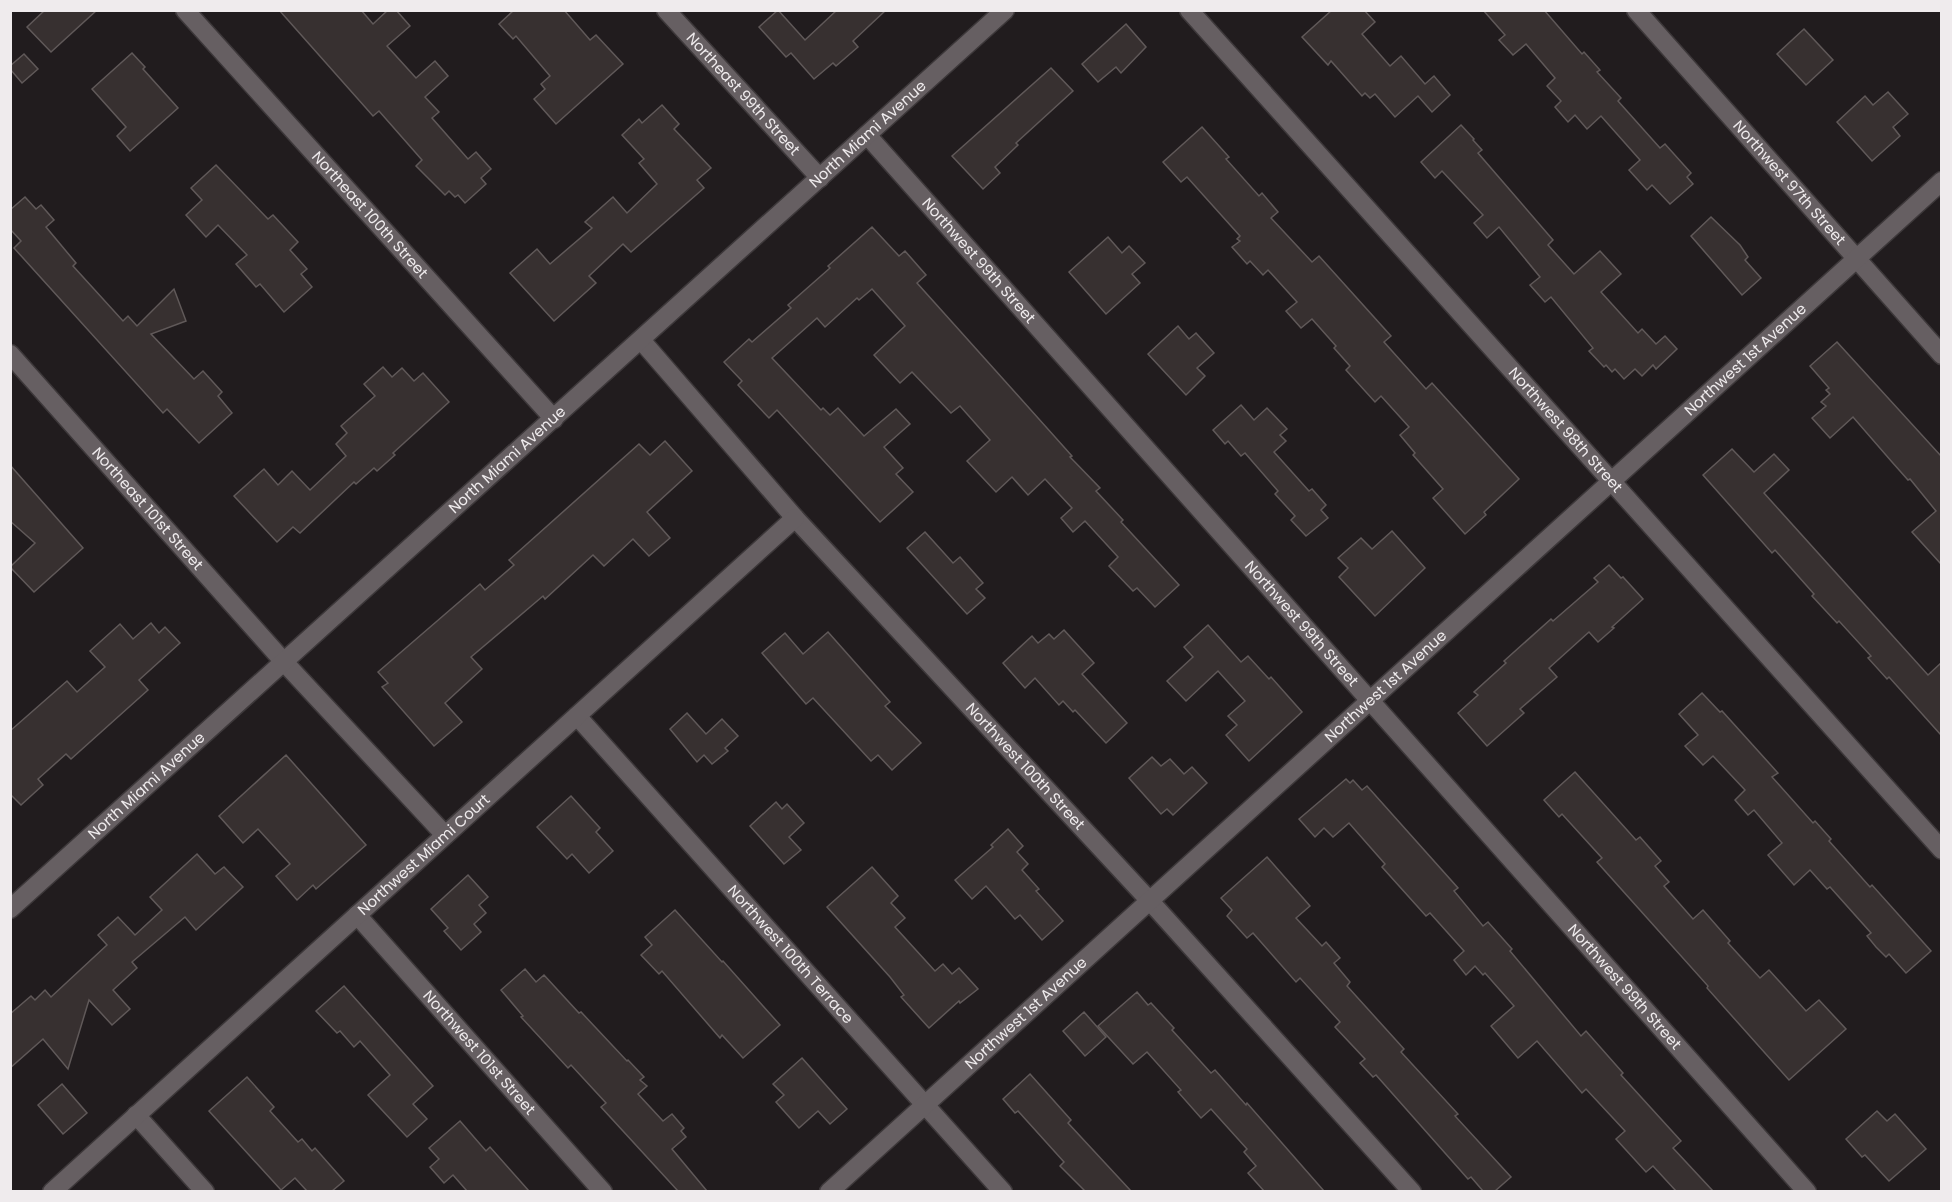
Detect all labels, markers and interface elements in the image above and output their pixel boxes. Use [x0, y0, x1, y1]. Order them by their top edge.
street label: Northeast 99th Street [682, 28, 805, 160]
street label: North Miami Avenue [804, 75, 931, 192]
street label: Northwest 97th Street [1729, 115, 1851, 250]
street label: Northeast 100th Street [307, 147, 433, 283]
street label: Northwest 99th Street [917, 193, 1041, 328]
street label: Northwest 1st Avenue [1679, 298, 1811, 420]
street label: Northwest 98th Street [1504, 362, 1628, 497]
street label: North Miami Avenue [444, 401, 570, 518]
street label: Northeast 101st Street [88, 442, 208, 574]
street label: Northwest 99th Street [1240, 556, 1364, 691]
street label: Northwest 1st Avenue [1320, 625, 1451, 747]
street label: Northwest 100th Street [961, 698, 1090, 834]
street label: North Miami Avenue [83, 727, 209, 844]
street label: Northwest Miami Court [353, 789, 494, 920]
street label: Northwest 100th Terrace [723, 880, 859, 1028]
street label: Northwest 99th Street [1563, 919, 1687, 1054]
street label: Northwest 1st Avenue [960, 952, 1091, 1074]
street label: Northwest 101st Street [419, 985, 541, 1119]

